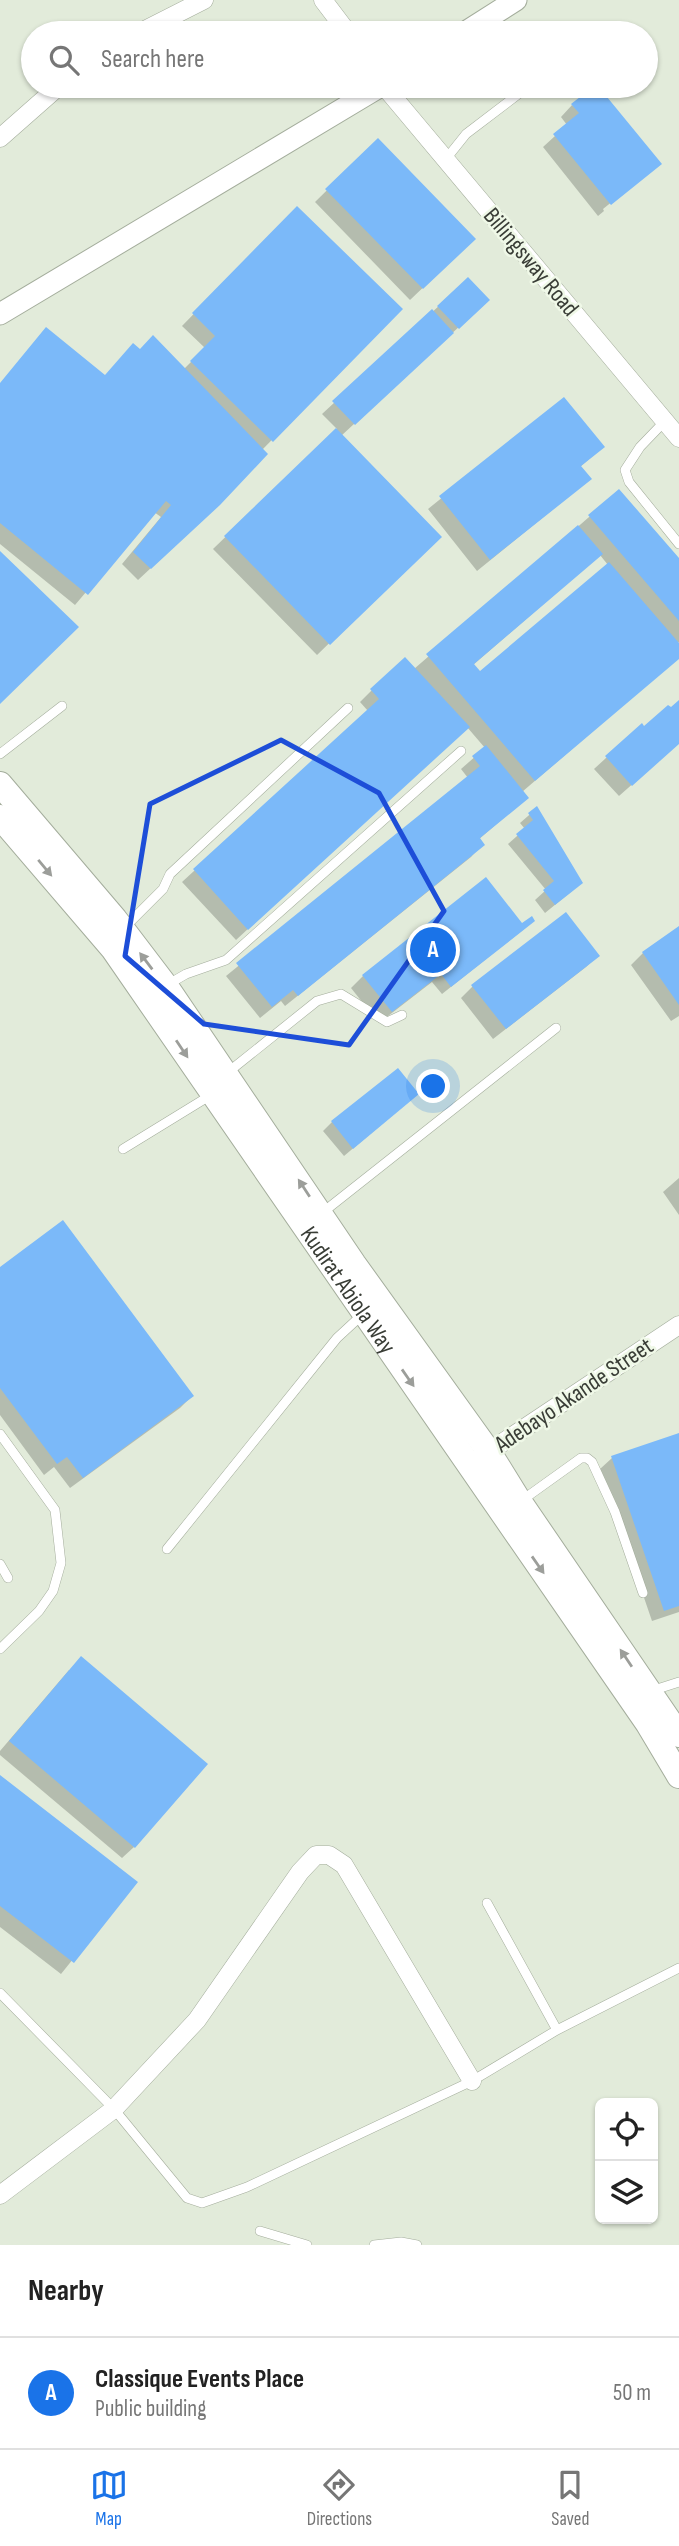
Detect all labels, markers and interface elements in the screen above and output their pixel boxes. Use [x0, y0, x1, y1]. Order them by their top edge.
search box [21, 21, 658, 98]
icon: search [45, 41, 83, 79]
text: Search here [101, 44, 204, 75]
street label: Billingsway Road [477, 202, 585, 322]
one-way arrow [37, 859, 53, 877]
pin: A [410, 924, 456, 976]
one-way arrow [139, 952, 154, 970]
one-way arrow [175, 1040, 189, 1058]
your location [416, 1069, 450, 1103]
one-way arrow [297, 1178, 310, 1198]
street label: Kudirat Abiola Way [294, 1221, 402, 1359]
street label: Adebayo Akande Street [488, 1331, 659, 1459]
one-way arrow [401, 1369, 415, 1387]
one-way arrow [531, 1556, 545, 1574]
one-way arrow [619, 1649, 633, 1667]
map controls [595, 2098, 658, 2224]
button: locate [595, 2098, 658, 2161]
button: layers [595, 2161, 658, 2224]
text: Nearby [28, 2273, 104, 2309]
text: Classique Events Place [95, 2364, 304, 2395]
text: A [46, 2379, 56, 2407]
text: 50 m [613, 2379, 651, 2407]
text: Public building [95, 2395, 206, 2423]
tab: Map [90, 2466, 128, 2531]
tab: Directions [307, 2466, 372, 2531]
tab: Saved [551, 2466, 589, 2531]

